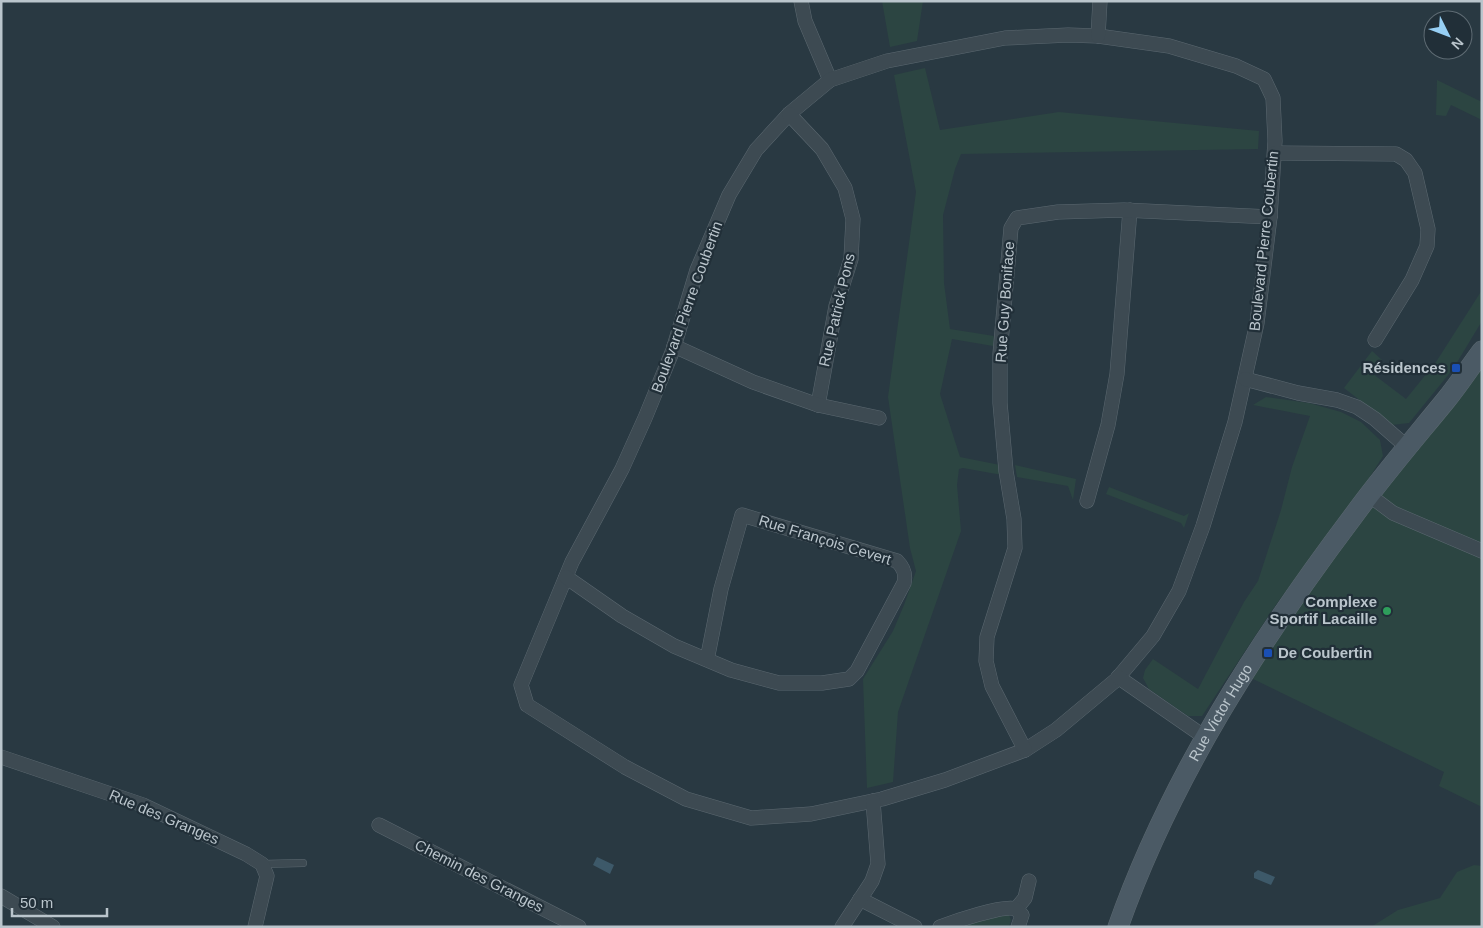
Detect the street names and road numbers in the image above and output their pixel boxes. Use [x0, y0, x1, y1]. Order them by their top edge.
street label: Boulevard Pierre Coubertin [1246, 150, 1281, 332]
street label: Boulevard Pierre Coubertin [648, 219, 725, 395]
street label: Rue Guy Boniface [992, 241, 1017, 363]
street label: Rue Patrick Pons [815, 252, 858, 368]
street label: Rue François Cevert [757, 511, 894, 568]
street label: Rue Victor Hugo [1185, 661, 1256, 764]
street label: Rue des Granges [107, 786, 222, 847]
street label: Chemin des Granges [412, 836, 546, 915]

